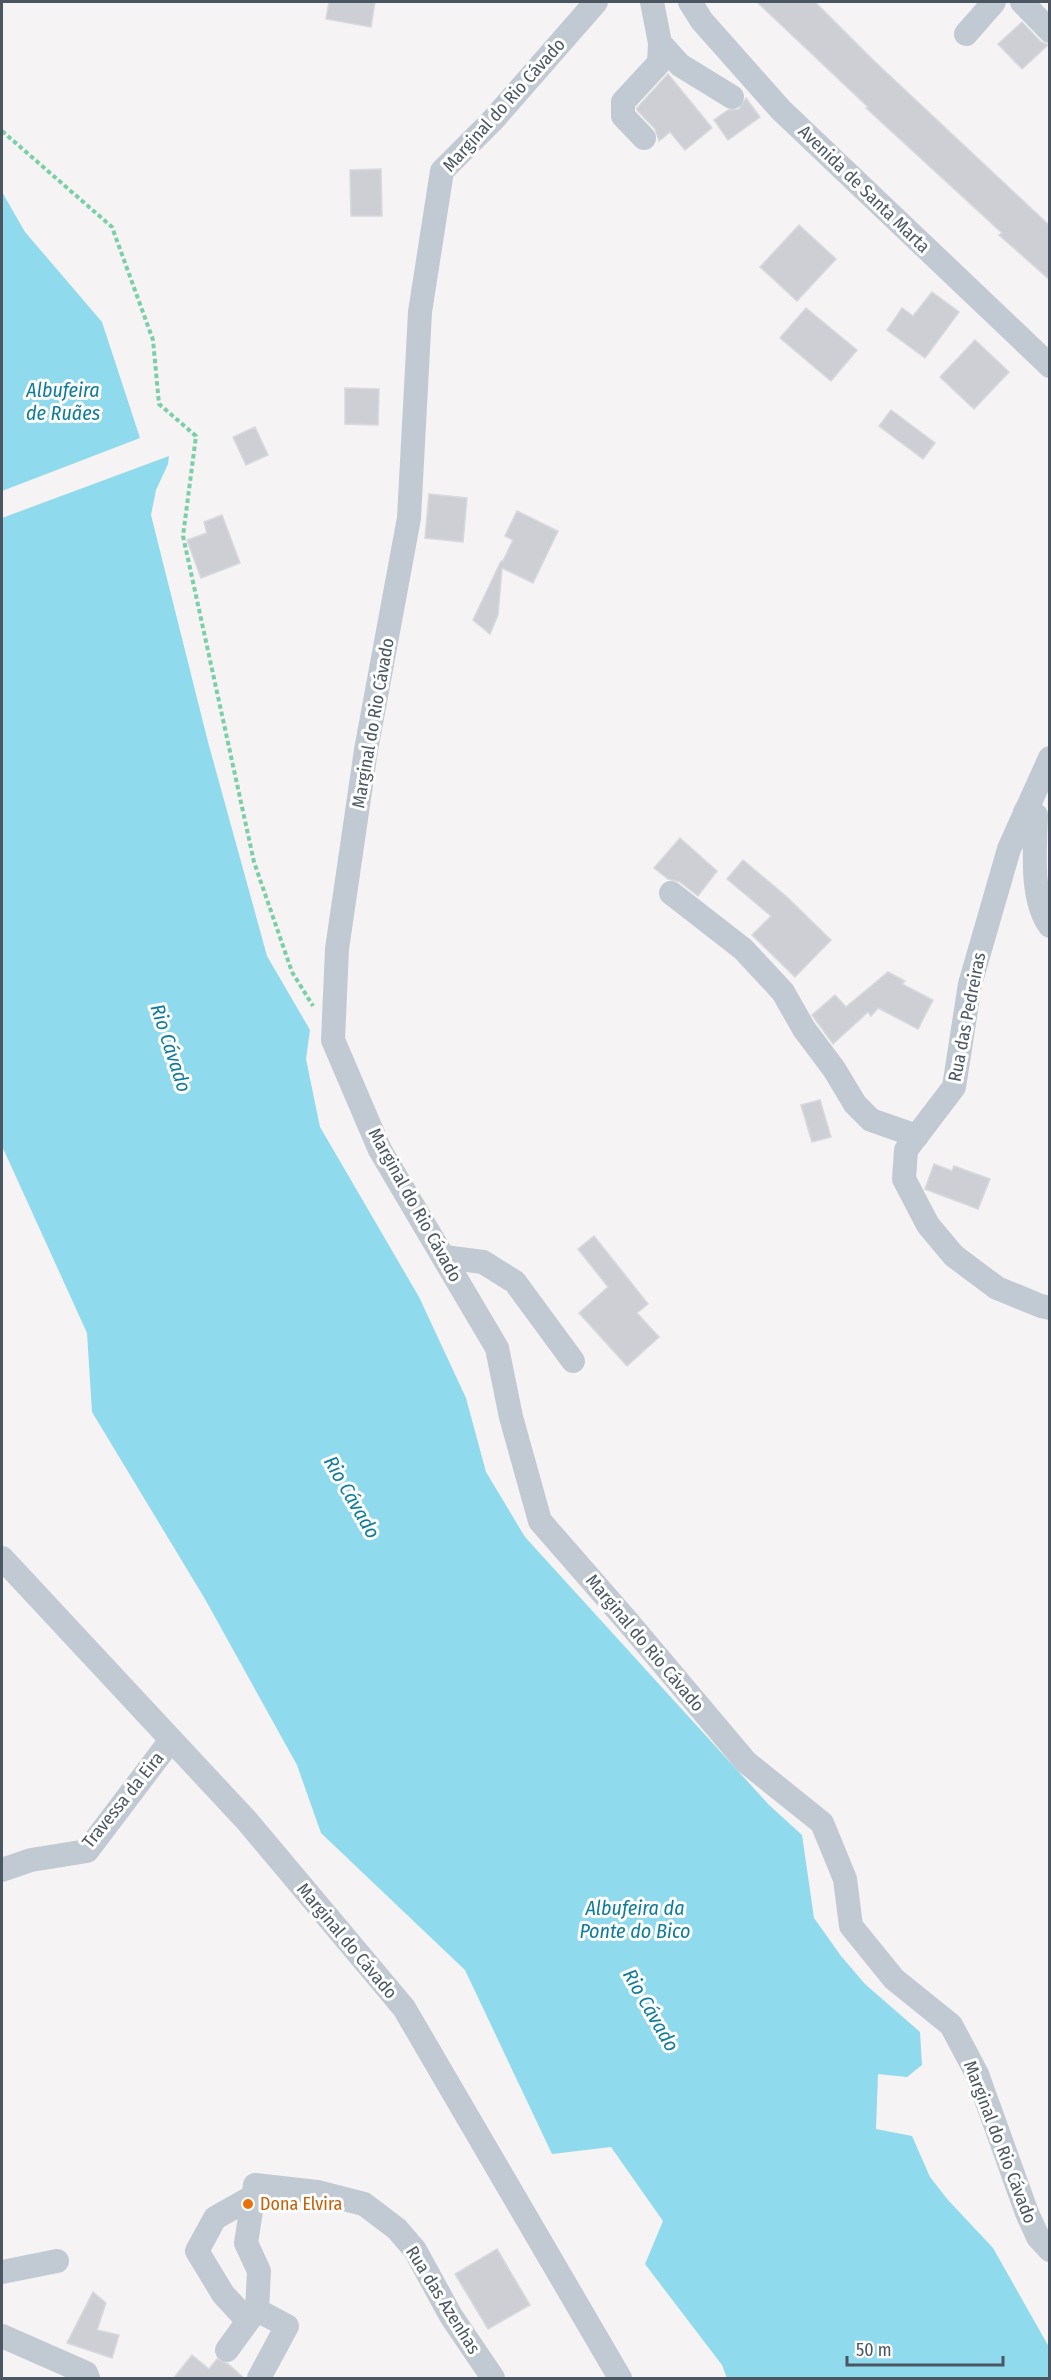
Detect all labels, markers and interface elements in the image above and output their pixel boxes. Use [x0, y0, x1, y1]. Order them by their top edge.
street label: Marginal do Rio Cávado [438, 34, 570, 176]
street label: Avenida de Santa Marta [794, 121, 934, 258]
water label: Albufeira de Ruães [25, 378, 101, 425]
street label: Marginal do Rio Cávado [347, 636, 399, 810]
street label: Rua das Pedreiras [944, 950, 990, 1084]
water label: Rio Cávado [145, 1001, 197, 1095]
street label: Marginal do Rio Cávado [364, 1124, 466, 1286]
water label: Rio Cávado [319, 1451, 385, 1543]
street label: Marginal do Rio Cávado [581, 1570, 709, 1716]
street label: Travessa da Eira [78, 1747, 169, 1852]
street label: Marginal do Cávado [292, 1879, 402, 2003]
water label: Albufeira da Ponte do Bico [579, 1896, 691, 1943]
water label: Rio Cávado [618, 1964, 684, 2056]
street label: Marginal do Rio Cávado [959, 2058, 1041, 2226]
place label: Dona Elvira [260, 2193, 343, 2215]
marker: Dona Elvira [241, 2197, 255, 2211]
street label: Rua das Azenhas [401, 2242, 485, 2358]
scale bar [847, 2329, 1003, 2367]
text: 50 m [856, 2339, 892, 2361]

